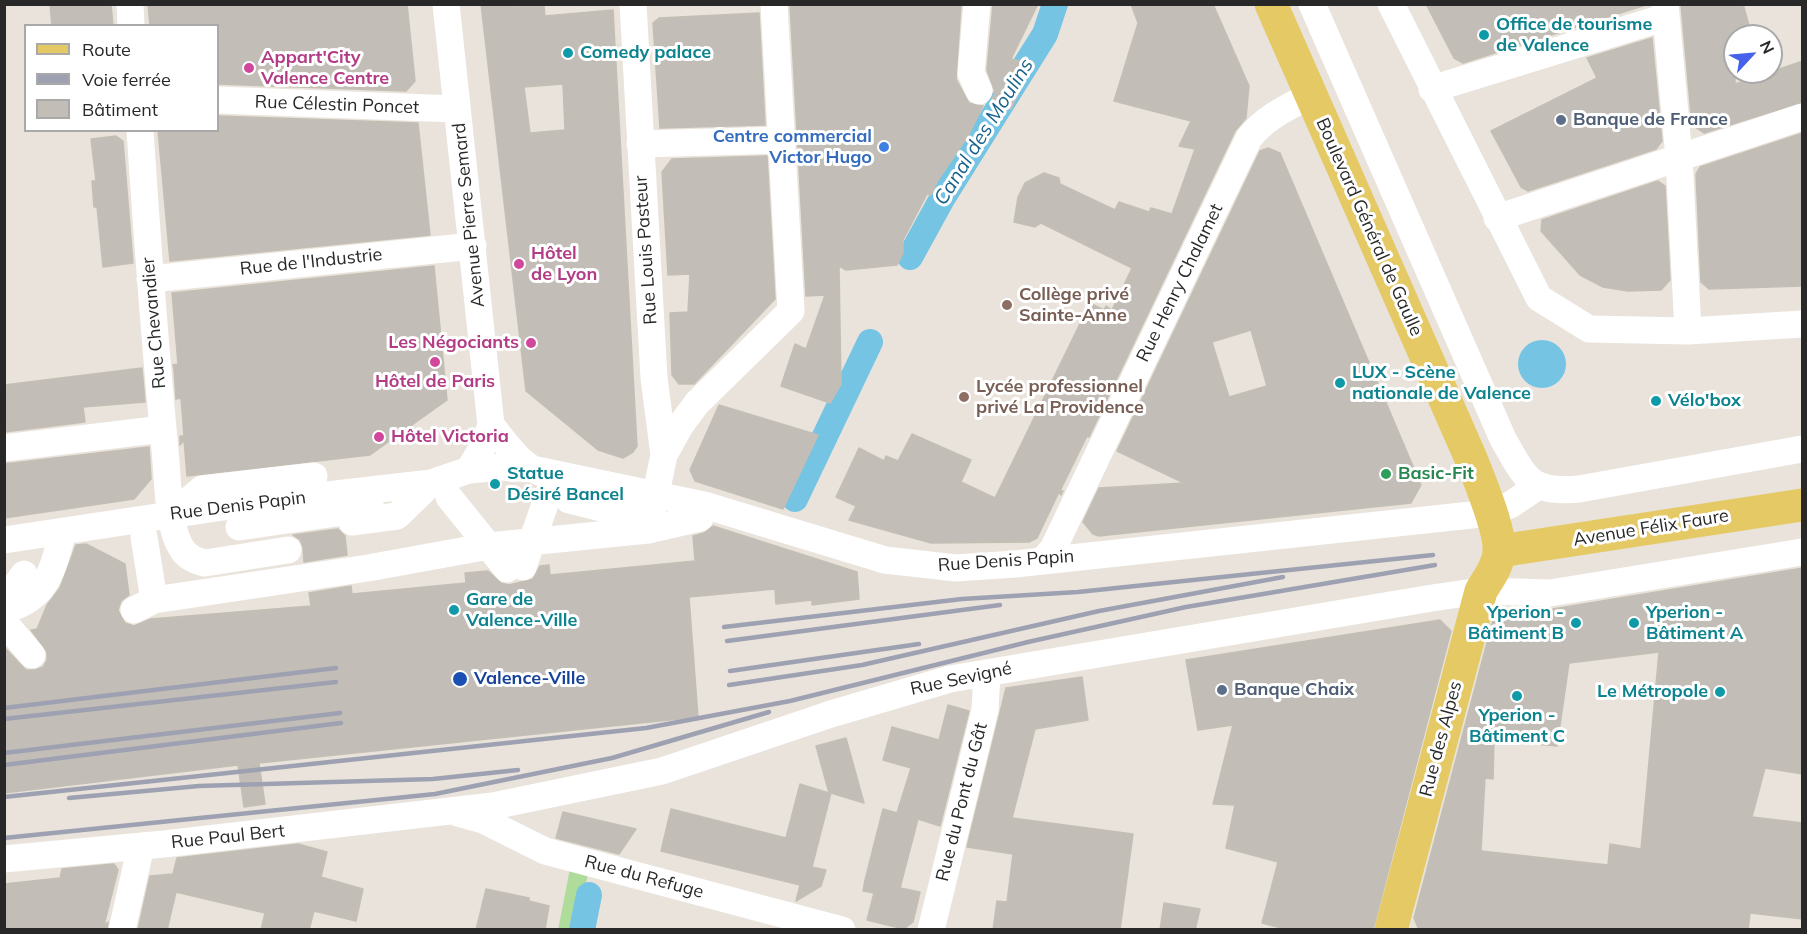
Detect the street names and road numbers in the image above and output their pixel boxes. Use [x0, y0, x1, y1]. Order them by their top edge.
street label: Rue Célestin Poncet [254, 91, 420, 119]
street label: Boulevard Général de Gaulle [1311, 115, 1427, 339]
street label: Avenue Pierre Semard [449, 122, 489, 308]
street label: Rue Louis Pasteur [630, 175, 662, 325]
street label: Rue Henry Chalamet [1132, 200, 1228, 366]
street label: Rue de l'Industrie [239, 244, 383, 280]
street label: Rue Chevandier [137, 256, 171, 390]
street label: Rue Denis Papin [169, 487, 307, 525]
street label: Avenue Félix Faure [1572, 505, 1730, 551]
street label: Rue Denis Papin [937, 545, 1075, 577]
street label: Rue Sevigné [908, 658, 1014, 700]
street label: Rue des Alpes [1415, 679, 1467, 799]
street label: Rue du Pont du Gât [932, 721, 992, 883]
street label: Rue Paul Bert [170, 820, 286, 854]
street label: Rue du Refuge [582, 851, 706, 903]

